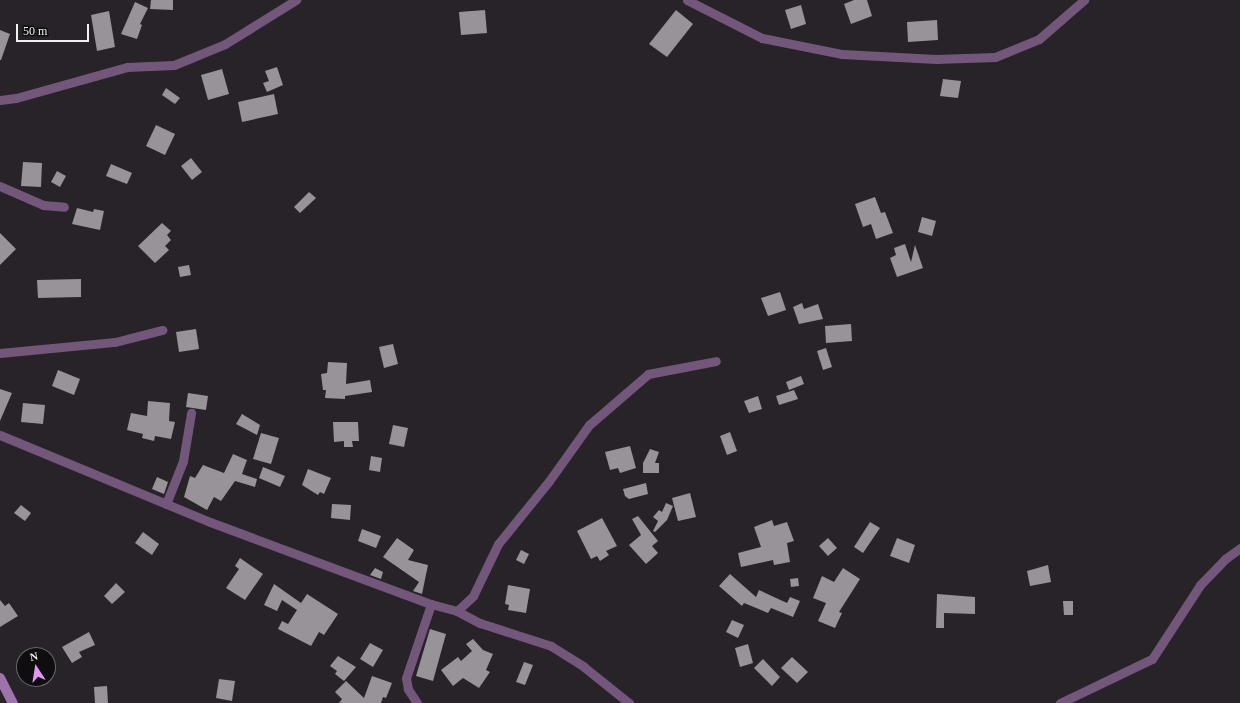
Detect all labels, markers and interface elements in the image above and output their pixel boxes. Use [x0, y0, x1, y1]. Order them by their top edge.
scale bar [18, 16, 91, 42]
text: 50 m [23, 24, 47, 38]
north arrow [16, 647, 56, 687]
text: N [29, 650, 39, 663]

